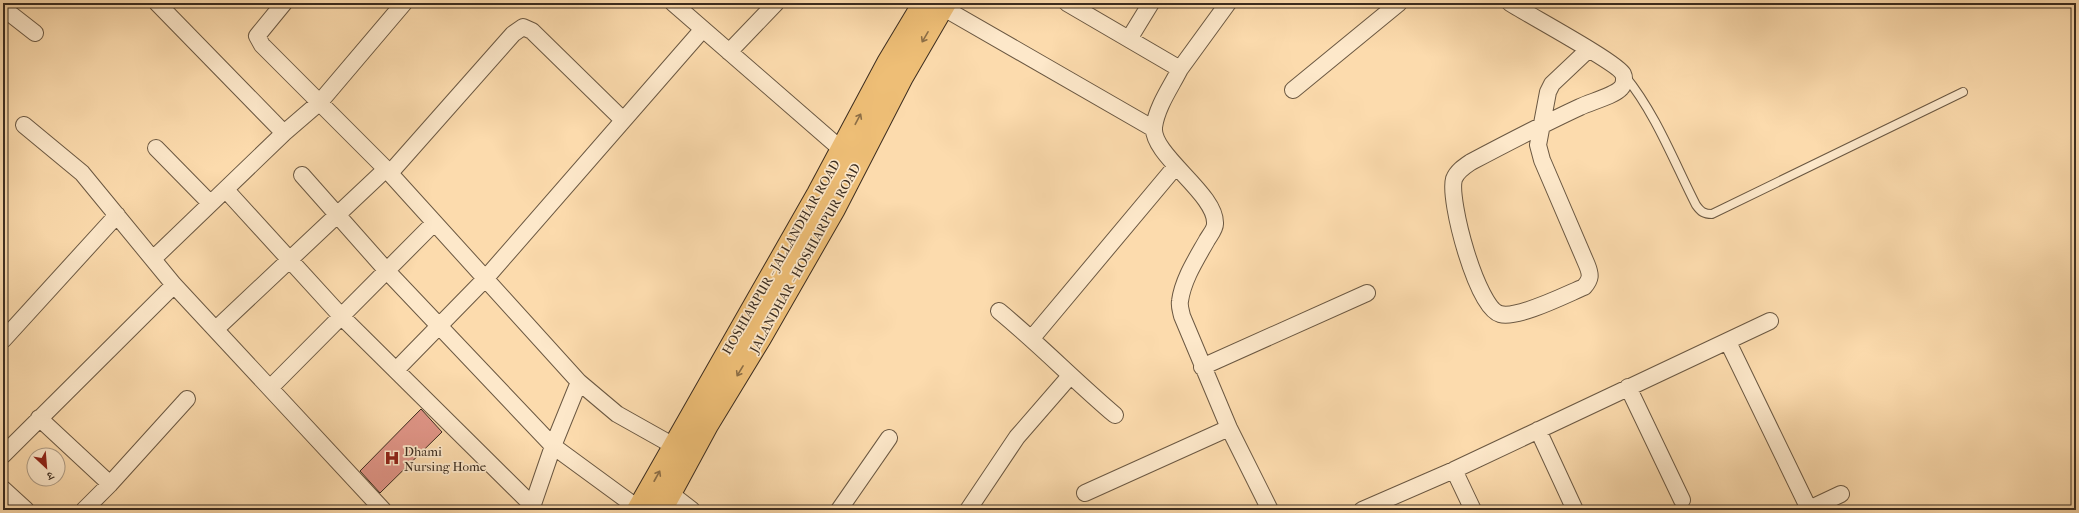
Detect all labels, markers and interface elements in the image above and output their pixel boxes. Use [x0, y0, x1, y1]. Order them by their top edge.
one-way arrow [921, 31, 929, 43]
one-way arrow [855, 113, 862, 125]
street label: HOSHIARPUR - JALLANDHAR ROAD [719, 157, 843, 357]
street label: JALANDHAR - HOSHIARPUR ROAD [746, 161, 864, 356]
one-way arrow [736, 365, 744, 376]
place label: Dhami Nursing Home [404, 444, 487, 474]
north arrow [26, 447, 66, 487]
hospital icon: Dhami Nursing Home [383, 449, 401, 467]
text: उ [44, 468, 56, 483]
one-way arrow [654, 470, 661, 482]

